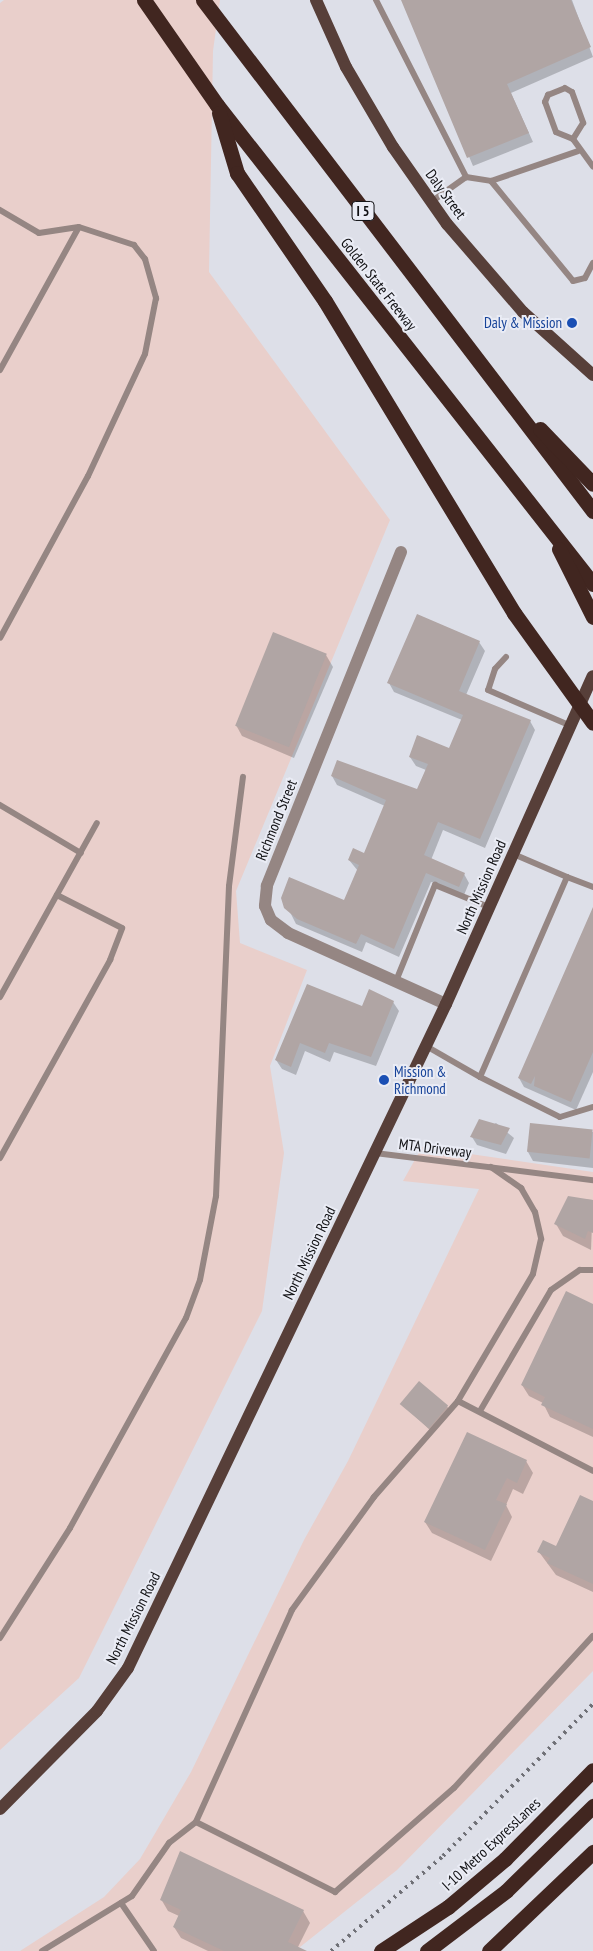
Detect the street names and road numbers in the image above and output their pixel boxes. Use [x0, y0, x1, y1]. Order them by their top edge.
street label: Daly Street [422, 166, 470, 222]
road number: I 5 [350, 200, 376, 222]
street label: Golden State Freeway [337, 234, 421, 334]
street label: Richmond Street [252, 777, 300, 863]
street label: North Mission Road [452, 837, 510, 937]
street label: MTA Driveway [398, 1135, 472, 1161]
street label: North Mission Road [279, 1204, 339, 1302]
street label: North Mission Road [102, 1569, 164, 1667]
street label: I-10 Metro ExpressLanes [438, 1794, 544, 1894]

